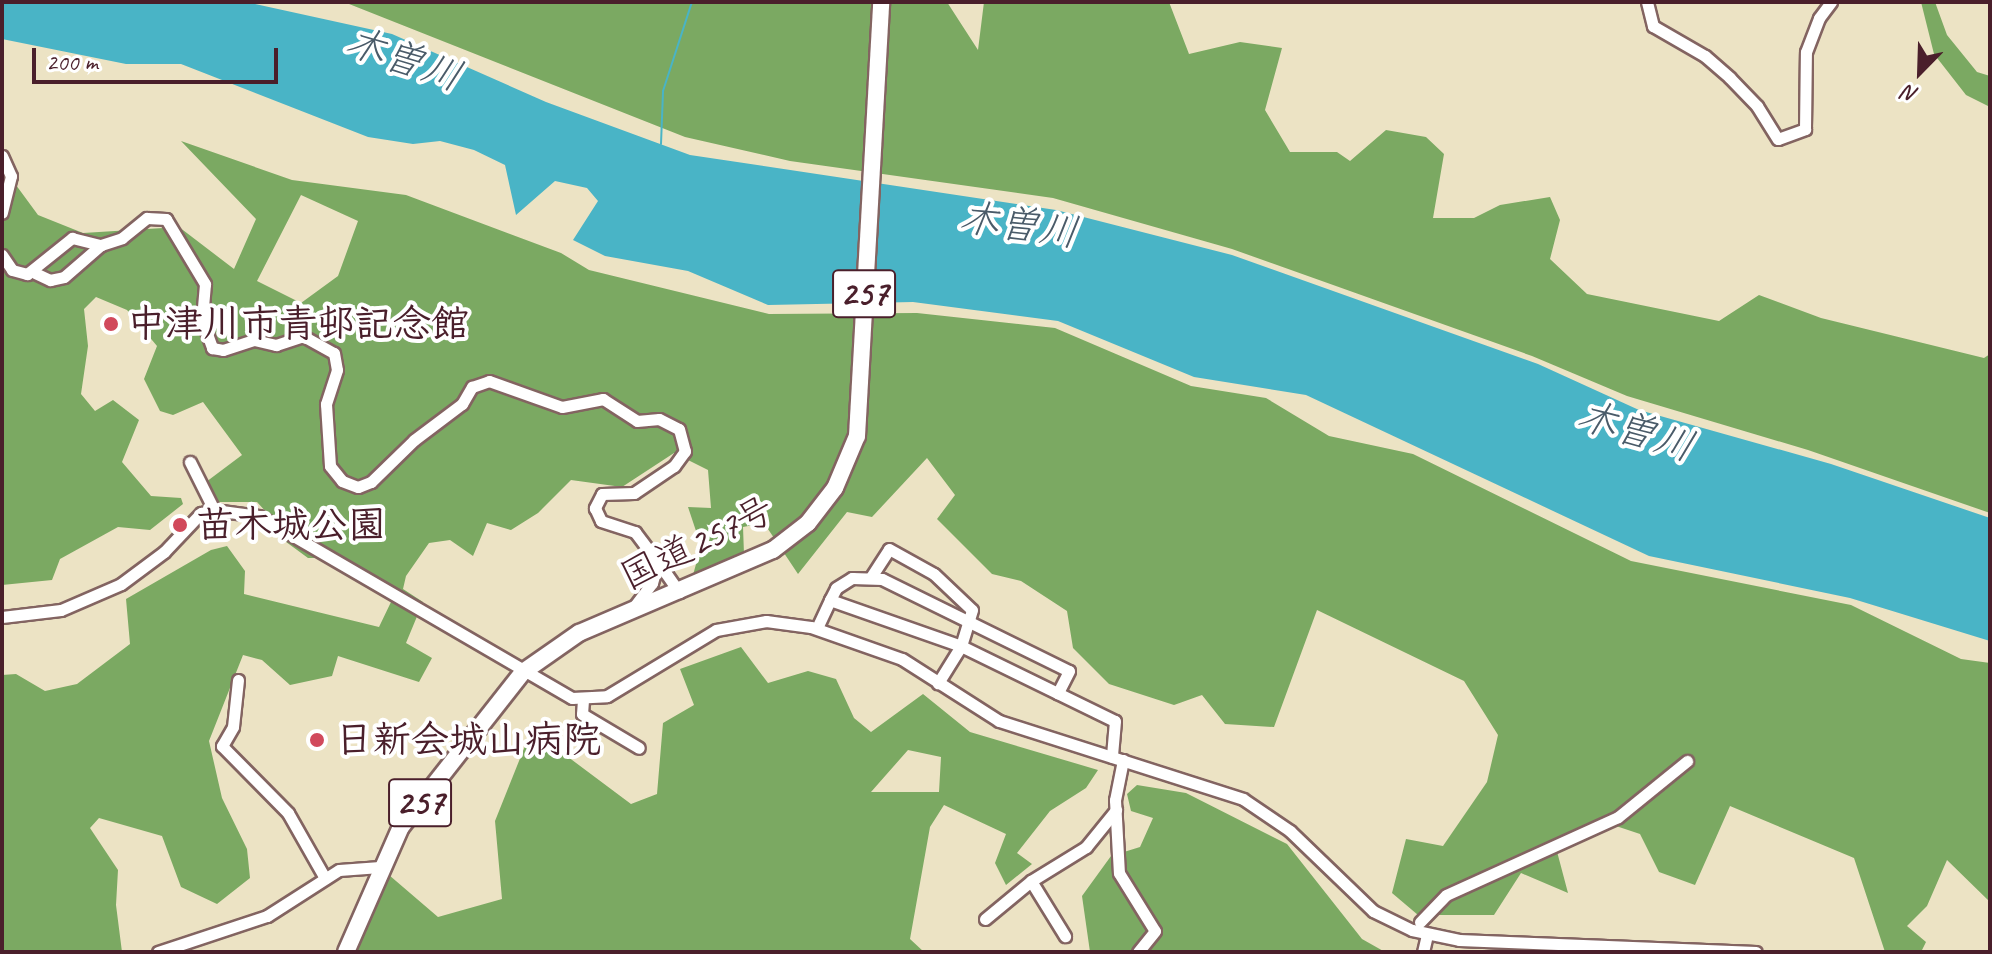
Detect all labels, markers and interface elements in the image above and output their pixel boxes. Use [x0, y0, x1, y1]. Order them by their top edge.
water label: 木曽川 [339, 17, 469, 101]
scale bar [36, 32, 282, 82]
north arrow [1880, 32, 1960, 112]
text: 200 m [46, 47, 98, 77]
text: N [1899, 79, 1922, 110]
water label: 木曽川 [956, 193, 1082, 257]
road number: 257 [832, 262, 896, 326]
place label: 中津川市青邨記念館 [127, 301, 469, 347]
marker: 中津川市青邨記念館 [102, 315, 120, 333]
water label: 木曽川 [1572, 391, 1700, 471]
street label: 国道257号 [613, 486, 781, 600]
place label: 苗木城公園 [196, 502, 386, 548]
marker: 苗木城公園 [171, 516, 189, 534]
place label: 日新会城山病院 [335, 717, 601, 763]
marker: 日新会城山病院 [306, 729, 328, 751]
road number: 257 [388, 771, 452, 835]

